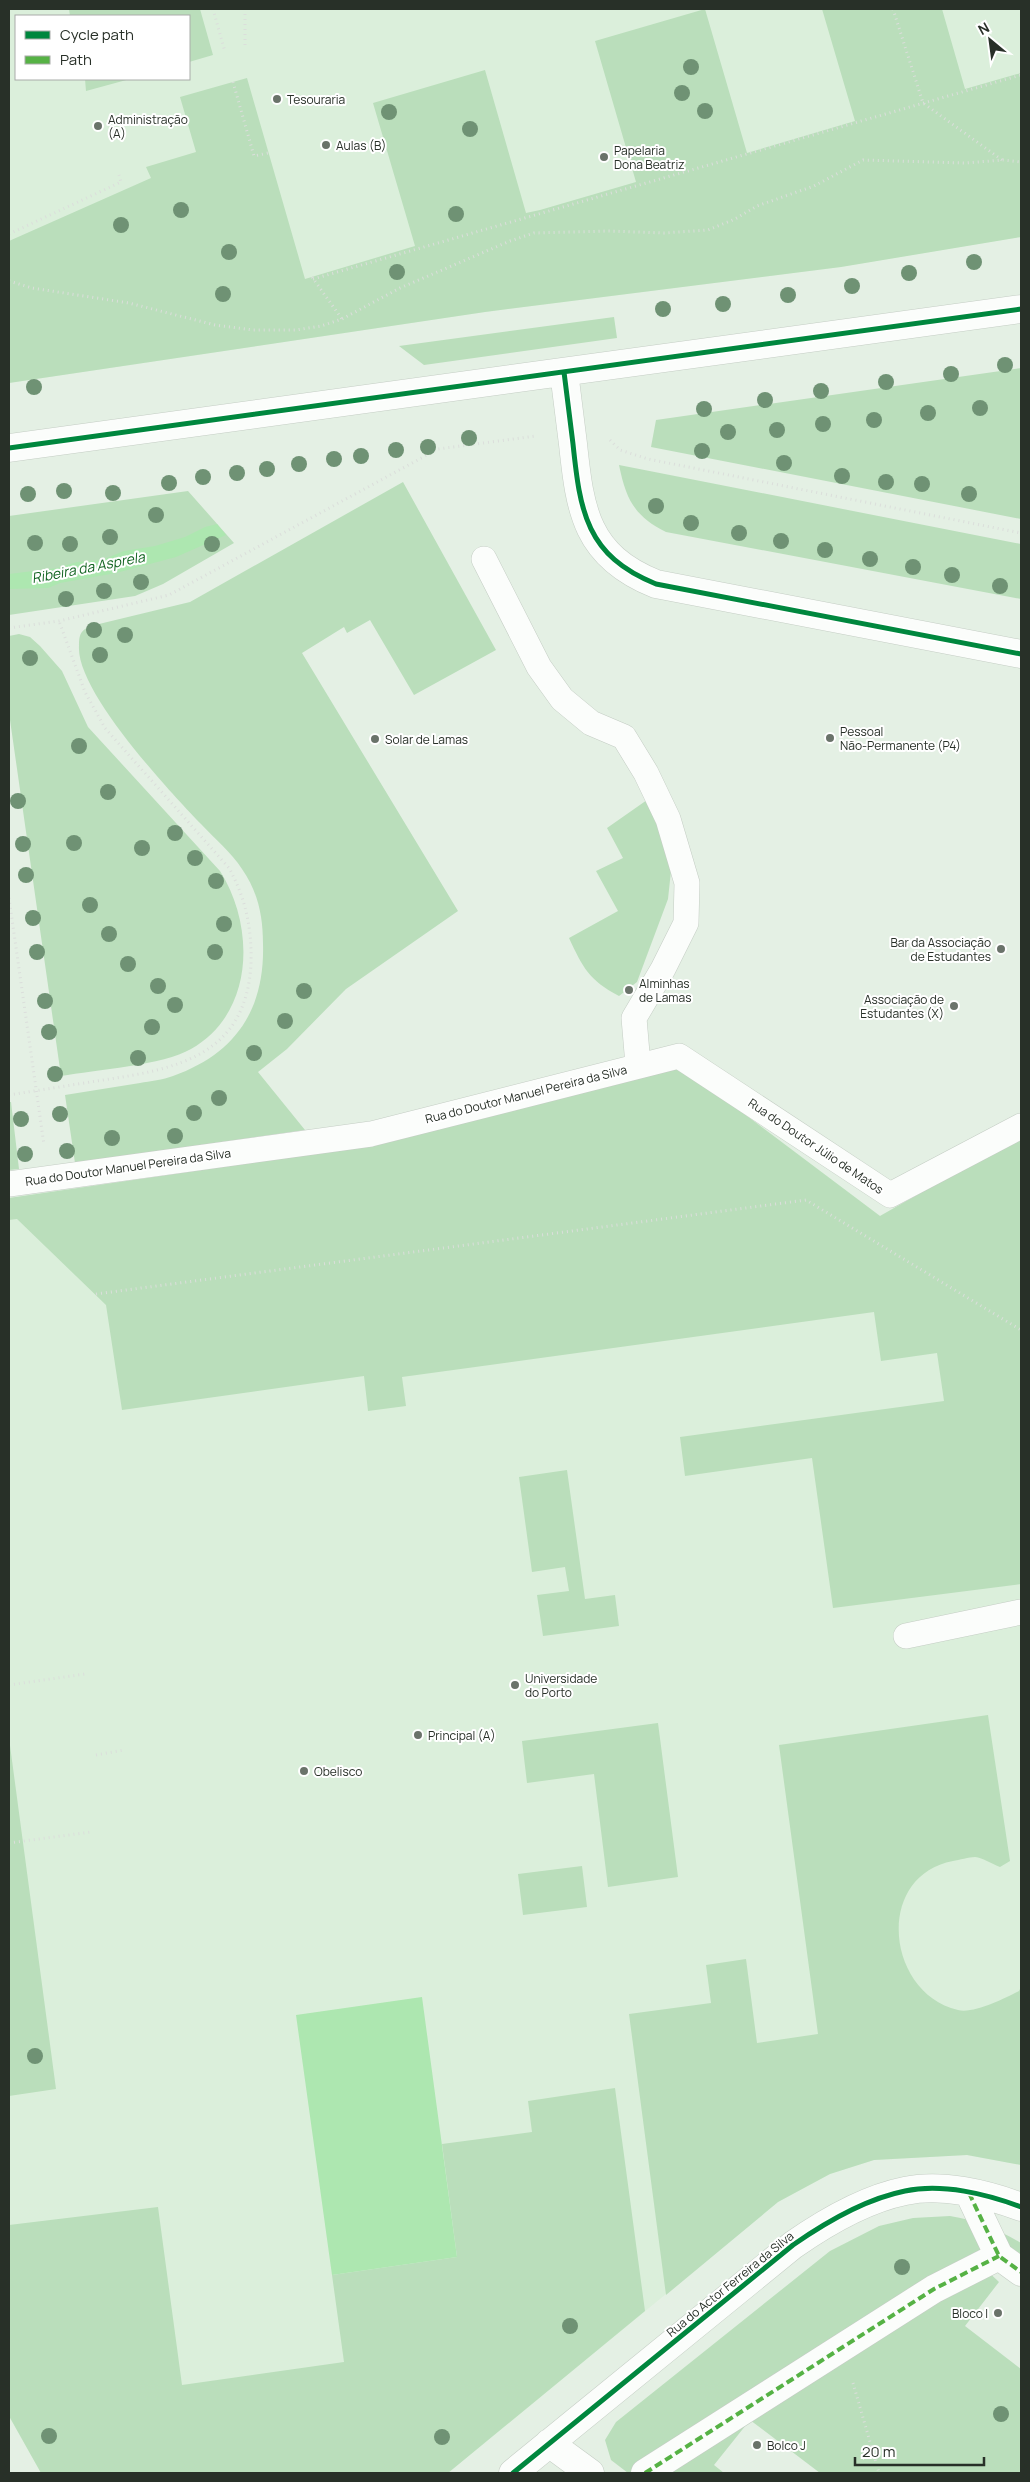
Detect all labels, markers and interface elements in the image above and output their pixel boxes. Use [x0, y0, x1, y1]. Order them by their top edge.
legend [15, 15, 190, 80]
north arrow [965, 15, 1015, 65]
text: N [974, 17, 992, 39]
text: Cycle path [60, 24, 134, 45]
text: Path [60, 49, 92, 70]
place label: Tesouraria [287, 91, 345, 108]
marker: Tesouraria [271, 93, 283, 105]
place label: Administração (A) [108, 111, 188, 142]
marker: Administração (A) [92, 120, 104, 132]
place label: Aulas (B) [336, 137, 386, 154]
marker: Aulas (B) [320, 139, 332, 151]
place label: Papelaria Dona Beatriz [614, 142, 685, 173]
marker: Papelaria Dona Beatriz [598, 151, 610, 163]
water label: Ribeira da Asprela [30, 546, 147, 587]
place label: Pessoal Não-Permanente (P4) [840, 723, 961, 754]
place label: Solar de Lamas [385, 731, 468, 748]
marker: Pessoal Não-Permanente (P4) [824, 732, 836, 744]
marker: Solar de Lamas [369, 733, 381, 745]
place label: Bar da Associação de Estudantes [890, 934, 991, 965]
marker: Bar da Associação de Estudantes [995, 943, 1007, 955]
place label: Alminhas de Lamas [639, 975, 691, 1006]
marker: Alminhas de Lamas [623, 984, 635, 996]
place label: Associação de Estudantes (X) [860, 991, 944, 1022]
marker: Associação de Estudantes (X) [948, 1000, 960, 1012]
street label: Rua do Doutor Manuel Pereira da Silva [423, 1061, 629, 1127]
street label: Rua do Doutor Júlio de Matos [745, 1094, 887, 1198]
street label: Rua do Doutor Manuel Pereira da Silva [24, 1144, 232, 1190]
place label: Universidade do Porto [525, 1670, 597, 1701]
marker: Universidade do Porto [509, 1679, 521, 1691]
place label: Principal (A) [428, 1727, 496, 1744]
marker: Principal (A) [412, 1729, 424, 1741]
place label: Obelisco [314, 1763, 362, 1780]
marker: Obelisco [298, 1765, 310, 1777]
street label: Rua do Actor Ferreira da Silva [663, 2227, 797, 2341]
place label: Bloco I [952, 2305, 988, 2322]
marker: Bloco I [992, 2307, 1004, 2319]
scale bar [855, 2434, 984, 2466]
place label: Bolco J [767, 2437, 806, 2454]
marker: Bolco J [751, 2439, 763, 2451]
text: 20 m [862, 2441, 895, 2462]

